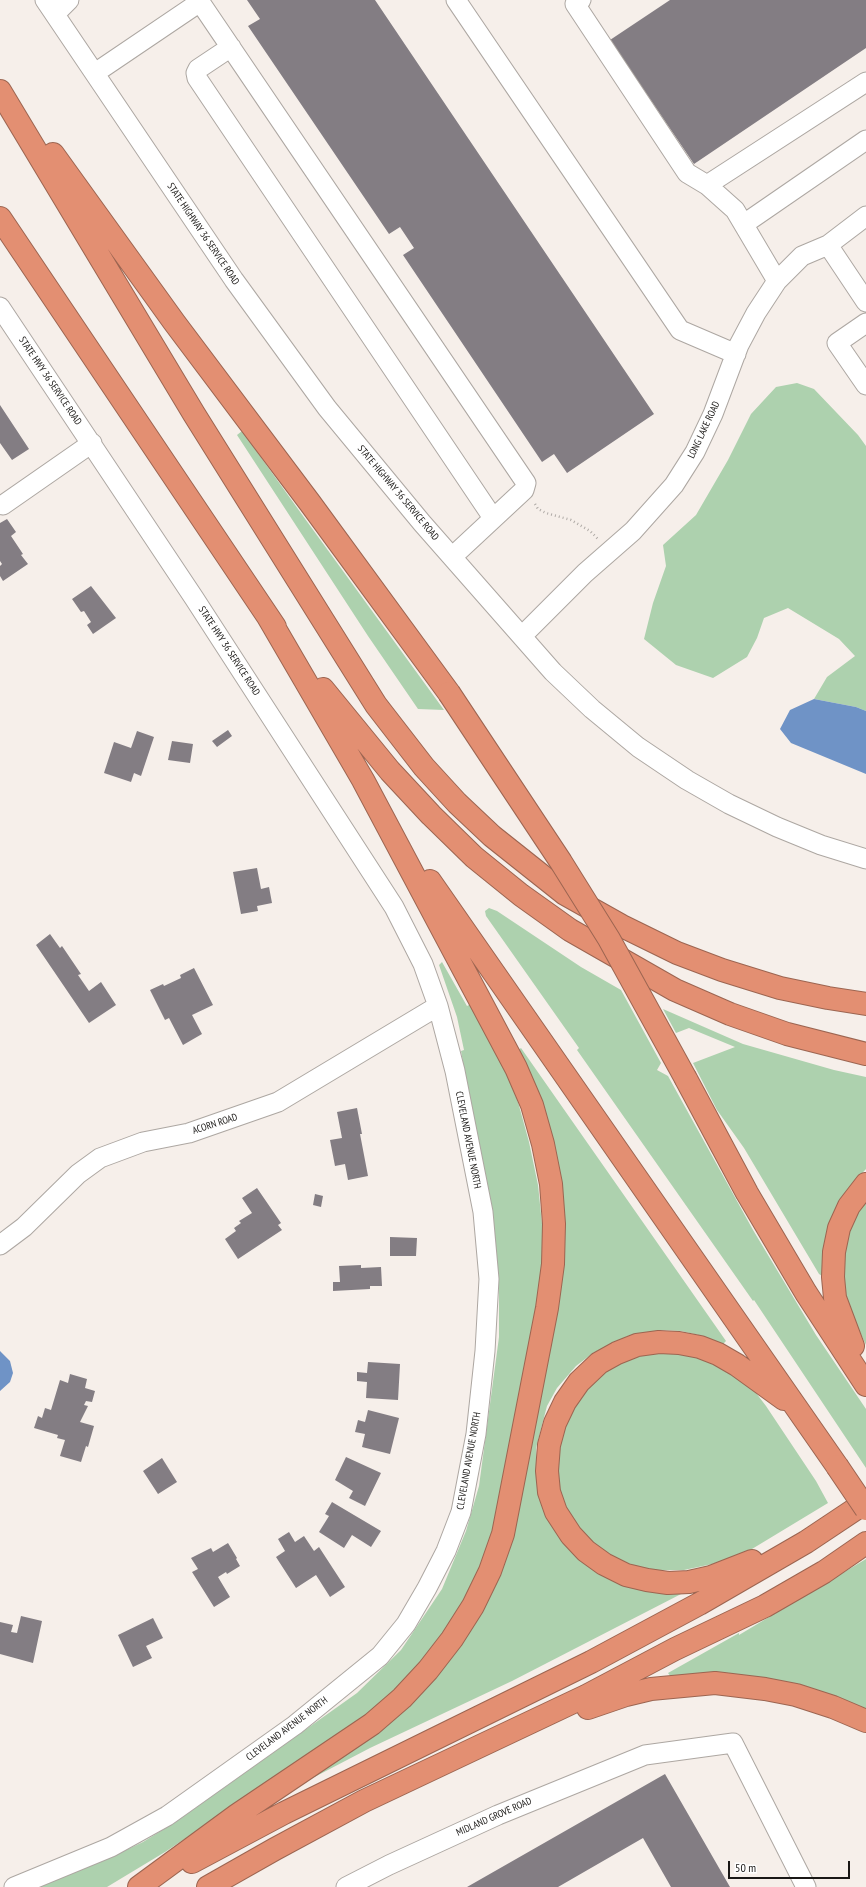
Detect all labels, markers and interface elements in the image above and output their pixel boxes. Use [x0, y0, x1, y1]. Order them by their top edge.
street label: STATE HIGHWAY 36 SERVICE ROAD [164, 181, 242, 287]
street label: STATE HWY 36 SERVICE ROAD [16, 335, 84, 427]
street label: LONG LAKE ROAD [686, 400, 722, 460]
street label: STATE HIGHWAY 36 SERVICE ROAD [355, 443, 441, 543]
street label: STATE HWY 36 SERVICE ROAD [196, 604, 262, 698]
street label: CLEVELAND AVENUE NORTH [453, 1090, 483, 1190]
street label: ACORN ROAD [191, 1111, 239, 1137]
street label: CLEVELAND AVENUE NORTH [455, 1411, 483, 1511]
street label: CLEVELAND AVENUE NORTH [244, 1694, 330, 1764]
street label: MIDLAND GROVE ROAD [454, 1795, 534, 1839]
scale bar [730, 1853, 852, 1879]
text: 50 m [735, 1860, 756, 1875]

